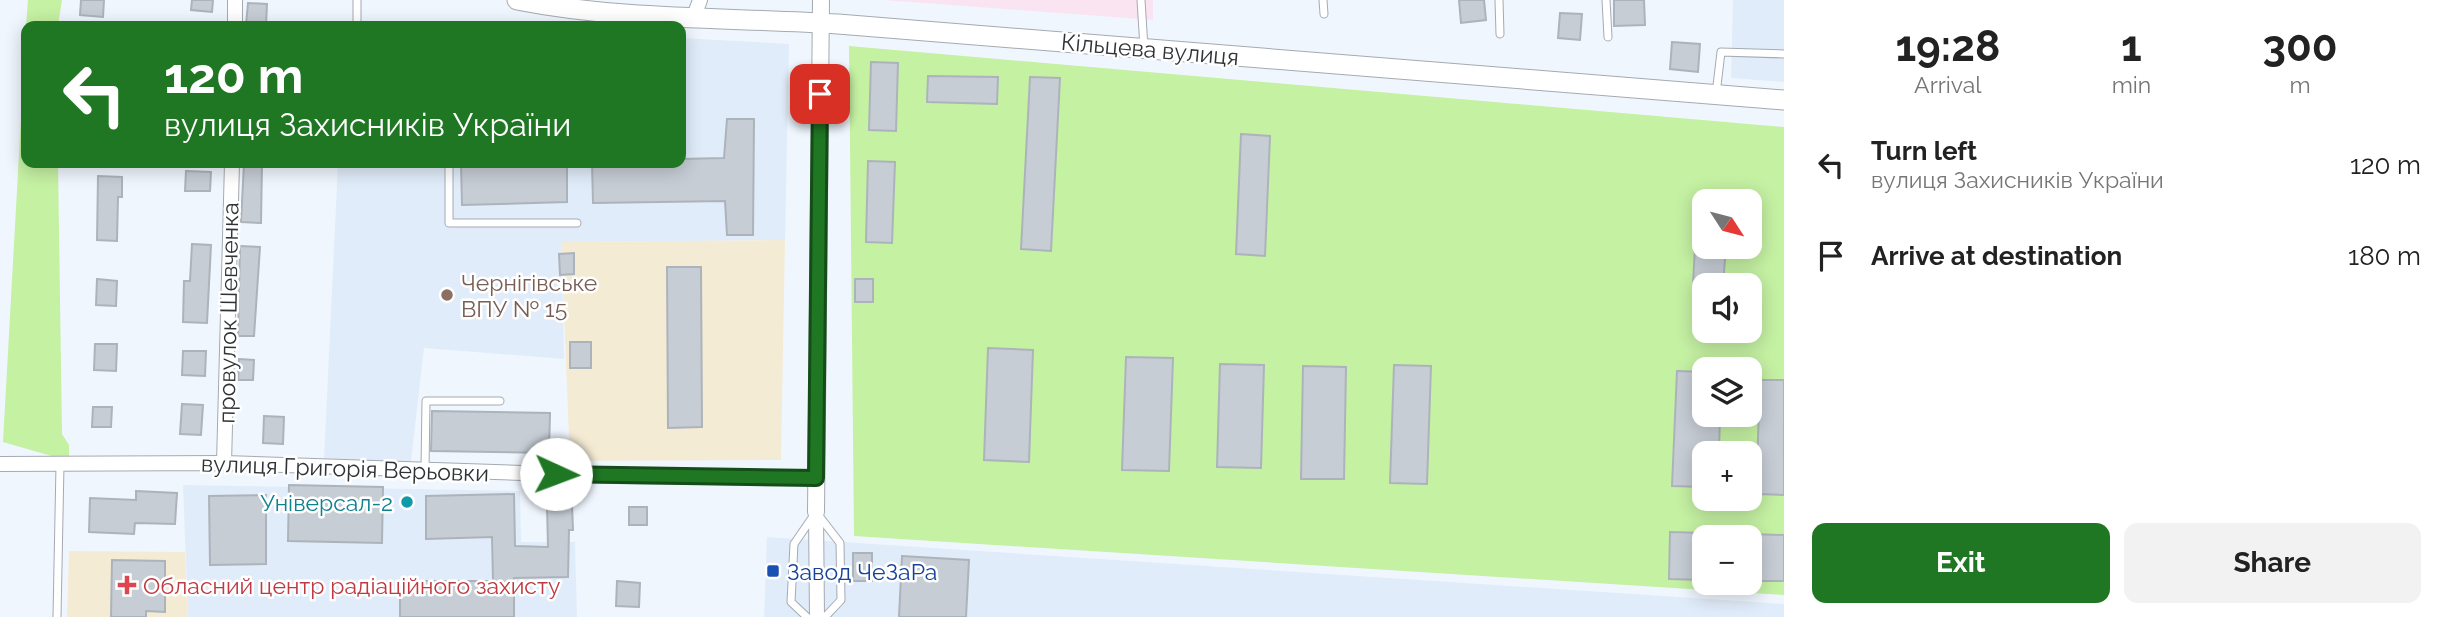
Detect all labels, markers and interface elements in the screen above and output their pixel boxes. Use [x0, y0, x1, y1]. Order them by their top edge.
text: 19:28 [1895, 22, 2000, 71]
text: 1 [2121, 22, 2142, 71]
text: 300 [2263, 22, 2338, 71]
street label: Кільцева вулиця [1060, 28, 1240, 70]
text: 120 m [164, 47, 303, 104]
icon: left [49, 49, 140, 140]
pin [790, 64, 850, 124]
text: Arrival [1914, 71, 1982, 98]
text: min [2112, 71, 2151, 98]
text: m [2290, 71, 2311, 98]
icon: arrive [801, 75, 839, 113]
text: вулиця Захисників України [164, 106, 571, 143]
text: Turn left [1871, 136, 1977, 166]
icon: left [1812, 146, 1850, 184]
text: 120 m [2350, 150, 2421, 180]
text: вулиця Захисників України [1871, 166, 2164, 193]
north arrow [1692, 189, 1762, 259]
map controls [1692, 189, 1762, 595]
street label: провулок Шевченка [213, 202, 243, 424]
icon: arrive [1812, 237, 1850, 275]
text: Arrive at destination [1871, 241, 2122, 271]
text: 180 m [2348, 241, 2421, 271]
place label: Чернігівське ВПУ № 15 [461, 269, 597, 322]
button: sound [1692, 273, 1762, 343]
marker: Чернігівське ВПУ № 15 [439, 287, 455, 303]
button: layers [1692, 357, 1762, 427]
position arrow [519, 437, 593, 511]
button: + [1692, 441, 1762, 511]
street label: вулиця Григорія Верьовки [201, 449, 489, 487]
place label: Універсал-2 [261, 489, 393, 516]
marker: Універсал-2 [399, 494, 415, 510]
button: Exit [1812, 523, 2110, 603]
button: Share [2124, 523, 2421, 603]
button: − [1692, 525, 1762, 595]
place label: Завод ЧеЗаРа [787, 558, 937, 585]
marker: Завод ЧеЗаРа [765, 563, 781, 579]
place label: Обласний центр радіаційного захисту [143, 572, 560, 599]
marker: Обласний центр радіаційного захисту [117, 575, 137, 595]

